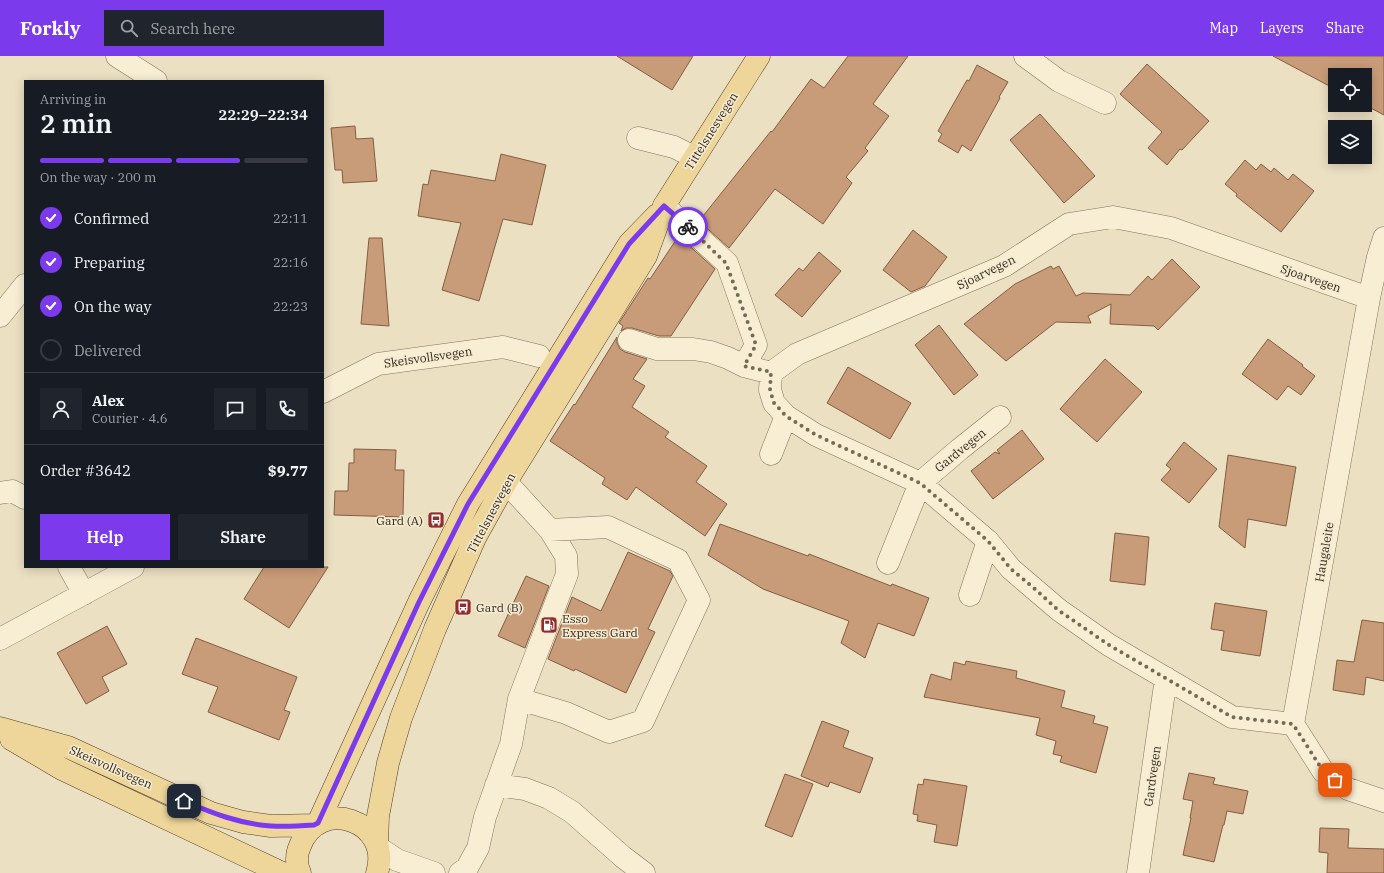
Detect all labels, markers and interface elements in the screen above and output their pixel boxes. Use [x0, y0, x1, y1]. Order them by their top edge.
search box [104, 10, 384, 46]
text: Forkly [20, 16, 80, 40]
icon: search [118, 17, 140, 39]
text: Search here [150, 19, 235, 38]
text: Map [1210, 19, 1238, 37]
text: Layers [1260, 19, 1304, 37]
text: Share [1326, 19, 1364, 37]
map controls [1328, 68, 1372, 164]
button: locate [1328, 68, 1372, 112]
street label: Tittelsnesvegen [681, 89, 741, 173]
text: Arriving in [40, 91, 106, 108]
text: 22:29–22:34 [218, 105, 308, 124]
text: 2 min [40, 106, 112, 140]
button: layers [1328, 120, 1372, 164]
text: On the way · 200 m [40, 169, 156, 186]
icon: check [40, 207, 62, 229]
courier [668, 207, 708, 247]
text: Confirmed [74, 209, 149, 228]
text: 22:11 [273, 210, 308, 227]
icon: bike [677, 216, 699, 238]
icon: check [40, 251, 62, 273]
street label: Sjoarvegen [954, 251, 1018, 293]
text: Preparing [74, 253, 145, 272]
text: 22:16 [273, 254, 308, 271]
street label: Sjoarvegen [1279, 261, 1344, 295]
icon: check [40, 295, 62, 317]
text: On the way [74, 297, 152, 316]
text: 22:23 [273, 298, 308, 315]
text: Delivered [74, 341, 142, 360]
street label: Skeisvollsvegen [383, 343, 474, 371]
button: person [40, 388, 82, 430]
button: chat [214, 388, 256, 430]
button: phone [266, 388, 308, 430]
text: Alex [92, 391, 124, 410]
text: Courier · 4.6 [92, 410, 168, 427]
street label: Gardvegen [931, 425, 989, 475]
text: Order #3642 [40, 461, 131, 480]
text: $9.77 [268, 461, 308, 480]
street label: Tittelsnesvegen [463, 470, 519, 556]
bus stop icon: Gard (A) [426, 510, 446, 530]
place label: Gard (A) [376, 513, 423, 528]
button: Help [40, 514, 170, 560]
button: Share [178, 514, 308, 560]
street label: Haugaleite [1311, 521, 1337, 583]
bus stop icon: Gard (B) [453, 597, 473, 617]
place label: Gard (B) [476, 600, 523, 615]
place label: Esso Express Gard [562, 611, 638, 640]
fuel station icon: Esso Express Gard [539, 615, 559, 635]
street label: Skeisvollsvegen [67, 742, 155, 792]
street label: Gardvegen [1140, 744, 1164, 807]
pin [1318, 763, 1352, 797]
icon: bag [1324, 769, 1346, 791]
pin [167, 784, 201, 818]
icon: home [173, 790, 195, 812]

